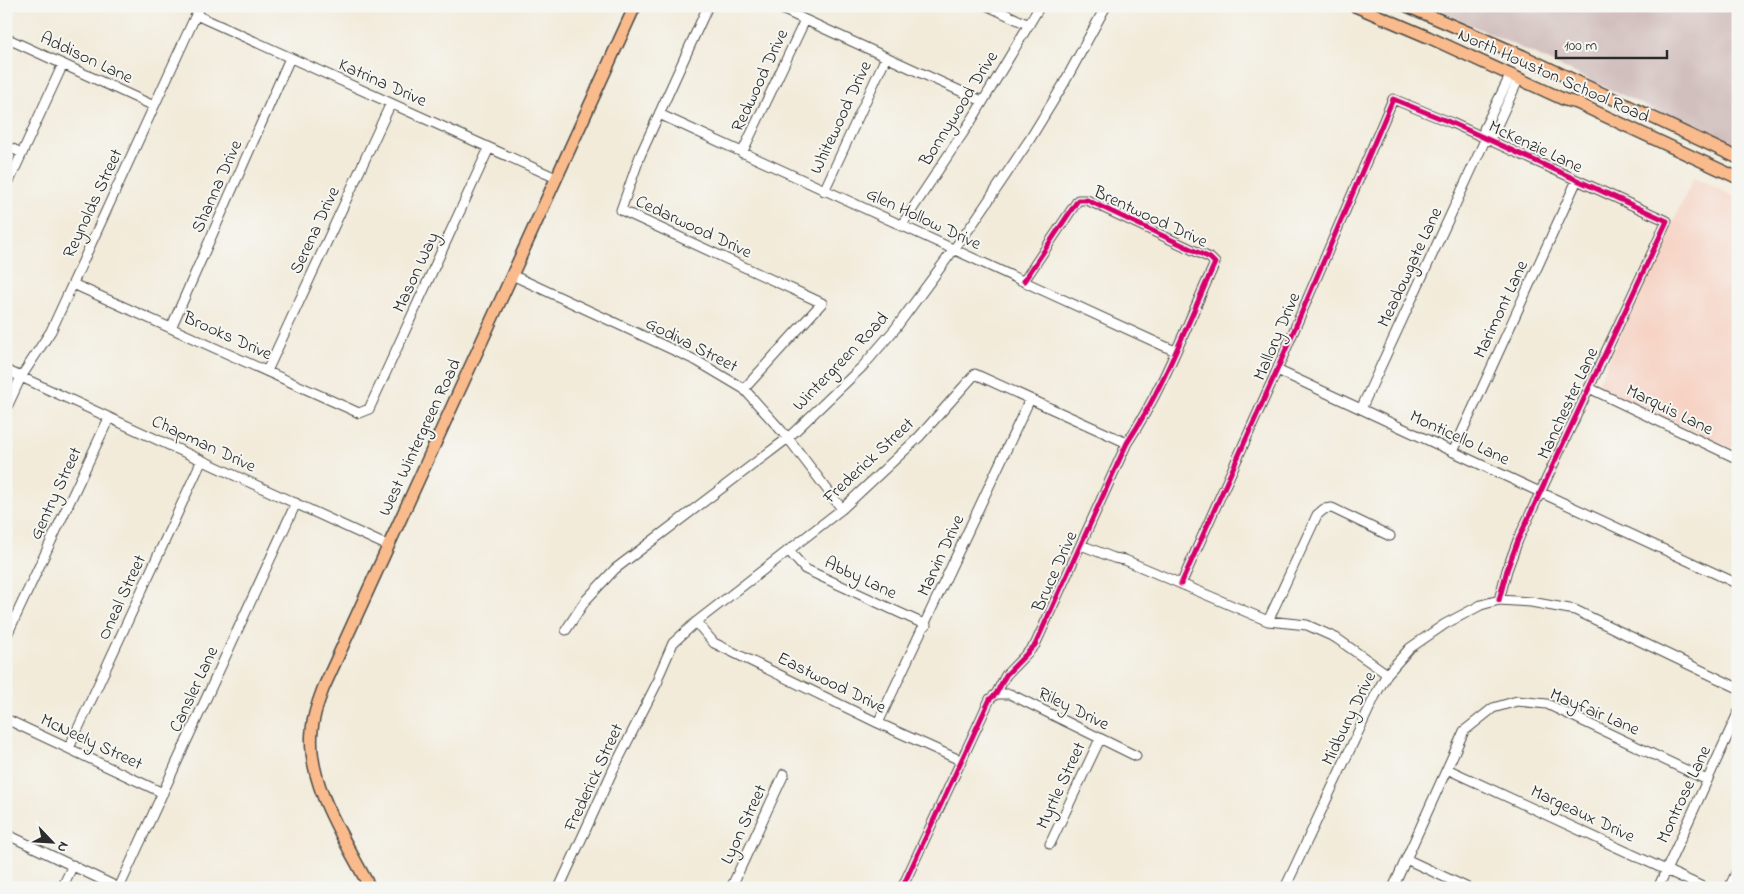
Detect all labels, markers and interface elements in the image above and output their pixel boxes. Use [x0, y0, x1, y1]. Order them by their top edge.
street label: North Houston School Road [1453, 23, 1653, 131]
street label: Redwood Drive [726, 24, 796, 136]
street label: Addison Lane [35, 26, 138, 92]
scale bar [1556, 28, 1668, 60]
text: 100 m [1564, 35, 1597, 57]
street label: Bonnywood Drive [913, 46, 1006, 173]
street label: Katrina Drive [334, 53, 431, 115]
street label: Whitewood Drive [804, 56, 880, 179]
street label: McKenzie Lane [1484, 115, 1587, 181]
street label: Shanna Drive [186, 135, 250, 237]
street label: Reynolds Street [57, 145, 131, 263]
street label: Brentwood Drive [1088, 180, 1212, 256]
street label: Serena Drive [284, 182, 348, 279]
street label: Glen Hollow Drive [861, 182, 986, 258]
street label: Cedarwood Drive [631, 189, 757, 267]
street label: Meadowgate Lane [1372, 203, 1451, 333]
street label: Mason Way [387, 228, 447, 317]
street label: Marimont Lane [1468, 256, 1536, 363]
street label: Mallory Drive [1248, 288, 1308, 385]
street label: Brooks Drive [178, 305, 277, 368]
street label: Wintergreen Road [787, 307, 896, 419]
street label: Godiva Street [640, 311, 742, 380]
street label: Manchester Lane [1532, 343, 1607, 464]
street label: West Wintergreen Road [373, 355, 470, 521]
street label: Marquis Lane [1621, 378, 1718, 444]
street label: Monticello Lane [1405, 404, 1514, 474]
street label: Chapman Drive [147, 409, 261, 481]
street label: Frederick Street [817, 412, 921, 511]
street label: Gentry Street [24, 443, 90, 545]
street label: Marvin Drive [912, 510, 972, 601]
street label: Bruce Drive [1026, 526, 1086, 617]
street label: Oneal Street [92, 551, 154, 645]
street label: Abby Lane [820, 551, 902, 607]
street label: Cansler Lane [164, 642, 226, 737]
street label: Eastwood Drive [772, 646, 891, 722]
street label: Midbury Drive [1316, 667, 1384, 770]
street label: Riley Drive [1033, 681, 1114, 739]
street label: Mayfair Lane [1545, 682, 1644, 744]
street label: McNeely Street [36, 708, 147, 778]
street label: Frederick Street [558, 720, 631, 837]
street label: Myrtle Street [1030, 738, 1093, 834]
street label: Montrose Lane [1651, 741, 1719, 848]
street label: Margeaux Drive [1525, 779, 1639, 852]
street label: Lyon Street [715, 781, 775, 869]
north arrow [28, 816, 78, 866]
text: N [51, 838, 74, 856]

